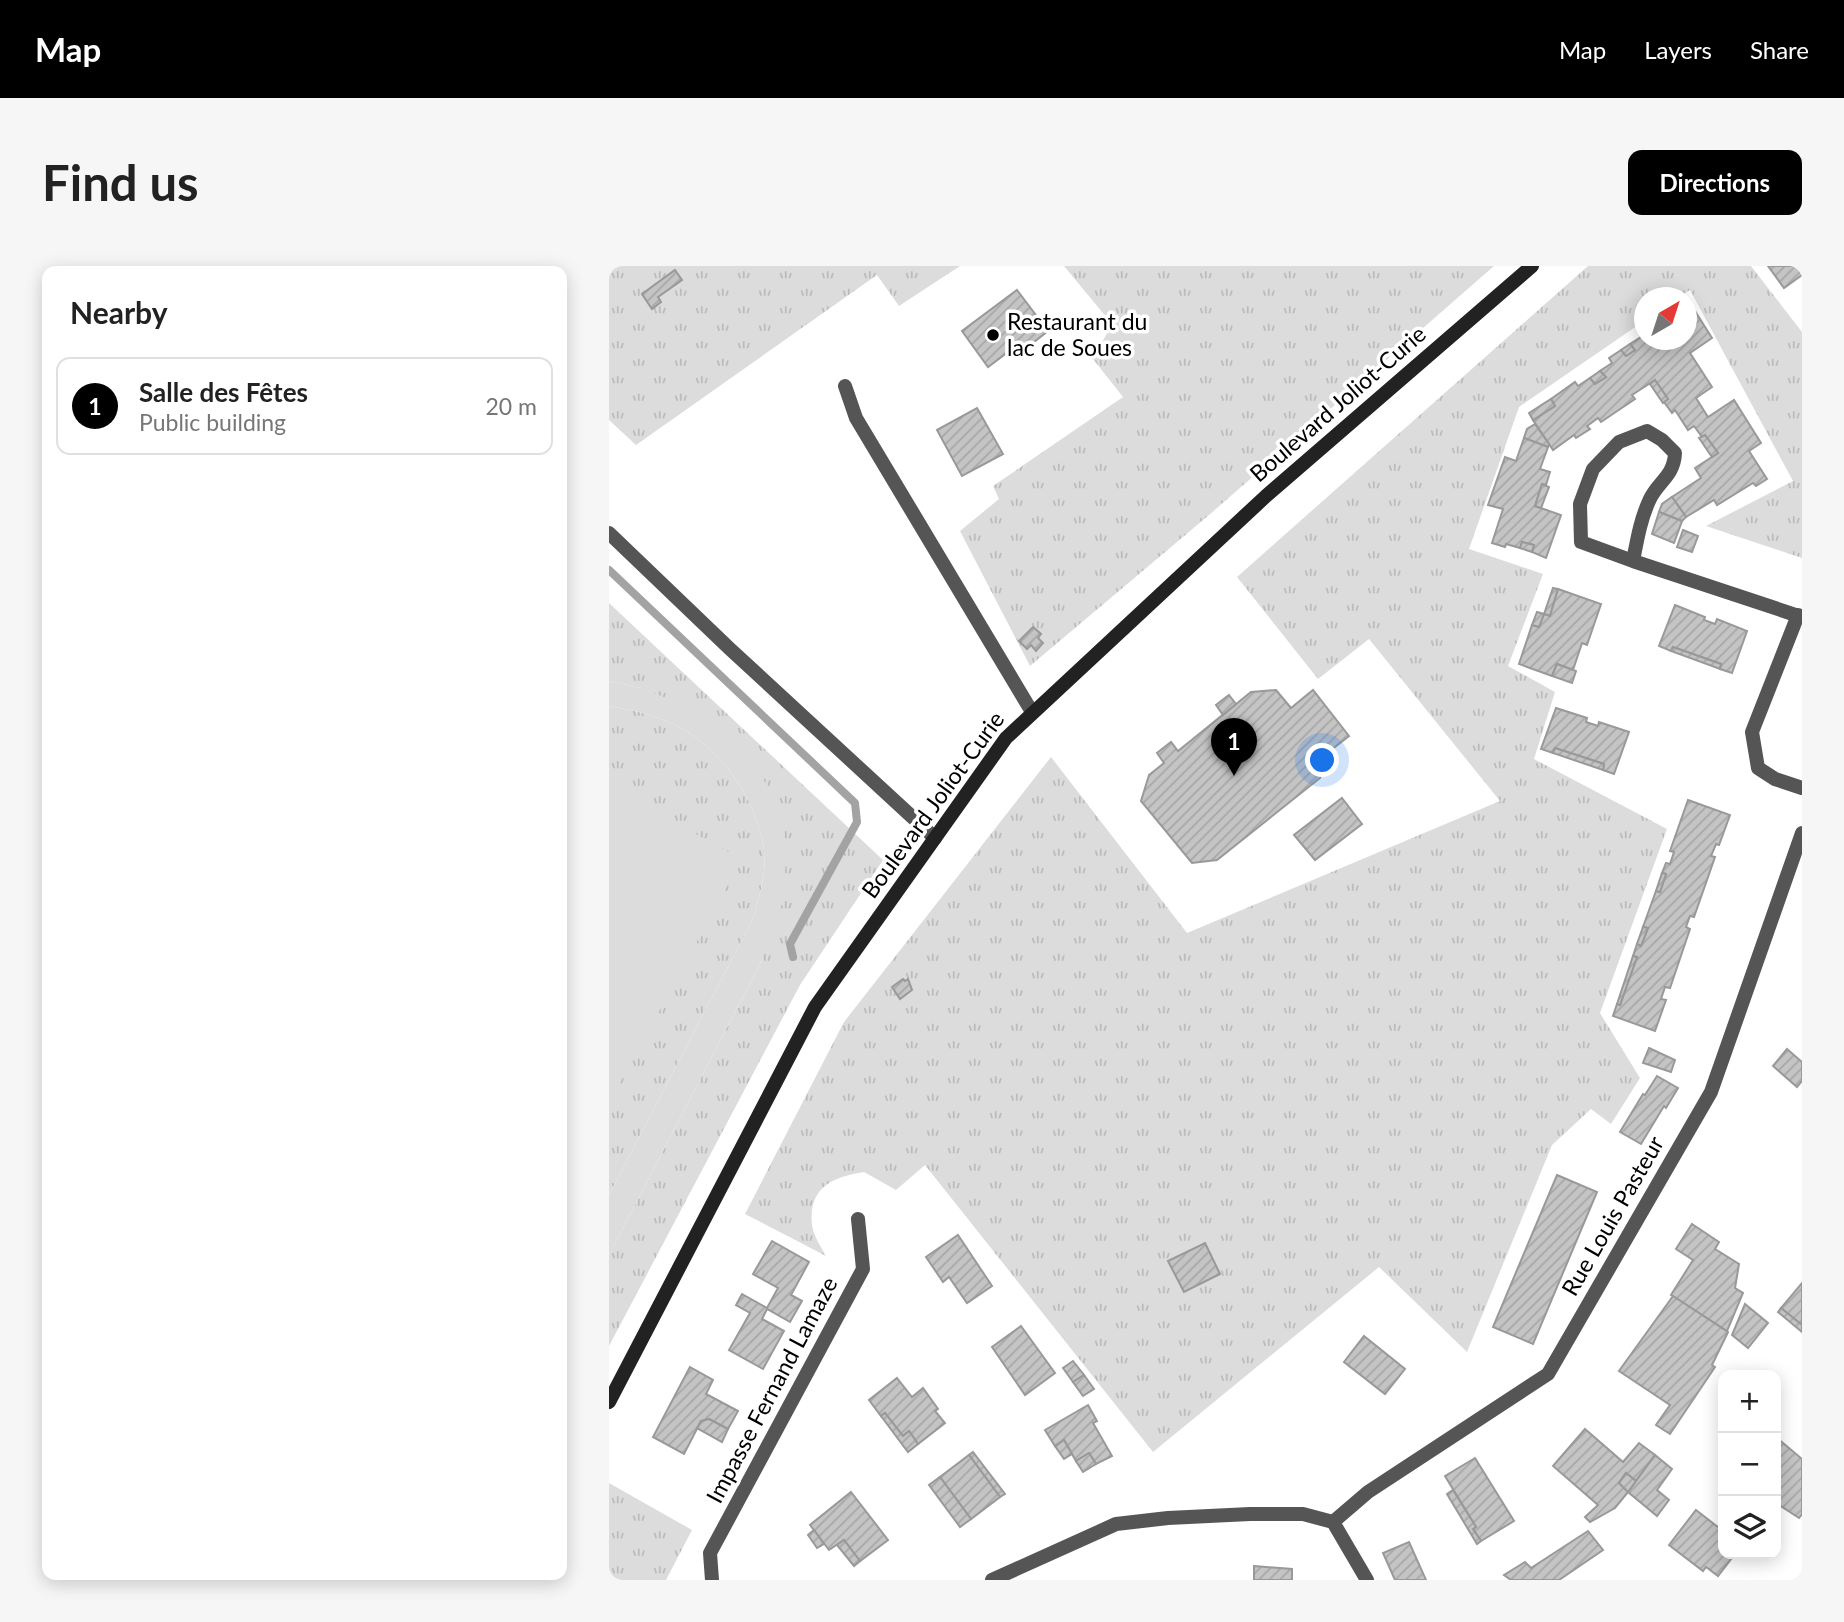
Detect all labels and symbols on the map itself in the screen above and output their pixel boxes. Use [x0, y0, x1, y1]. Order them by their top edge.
north arrow [1634, 287, 1697, 350]
place label: Restaurant du lac de Soues [1007, 307, 1147, 361]
street label: Boulevard Joliot-Curie [1244, 319, 1431, 487]
marker: Restaurant du lac de Soues [985, 327, 1001, 343]
street label: Boulevard Joliot-Curie [855, 706, 1009, 903]
pin: 1 [1211, 718, 1257, 776]
your location [1305, 743, 1339, 777]
street label: Rue Louis Pasteur [1555, 1130, 1669, 1300]
street label: Impasse Fernand Lamaze [700, 1272, 843, 1507]

